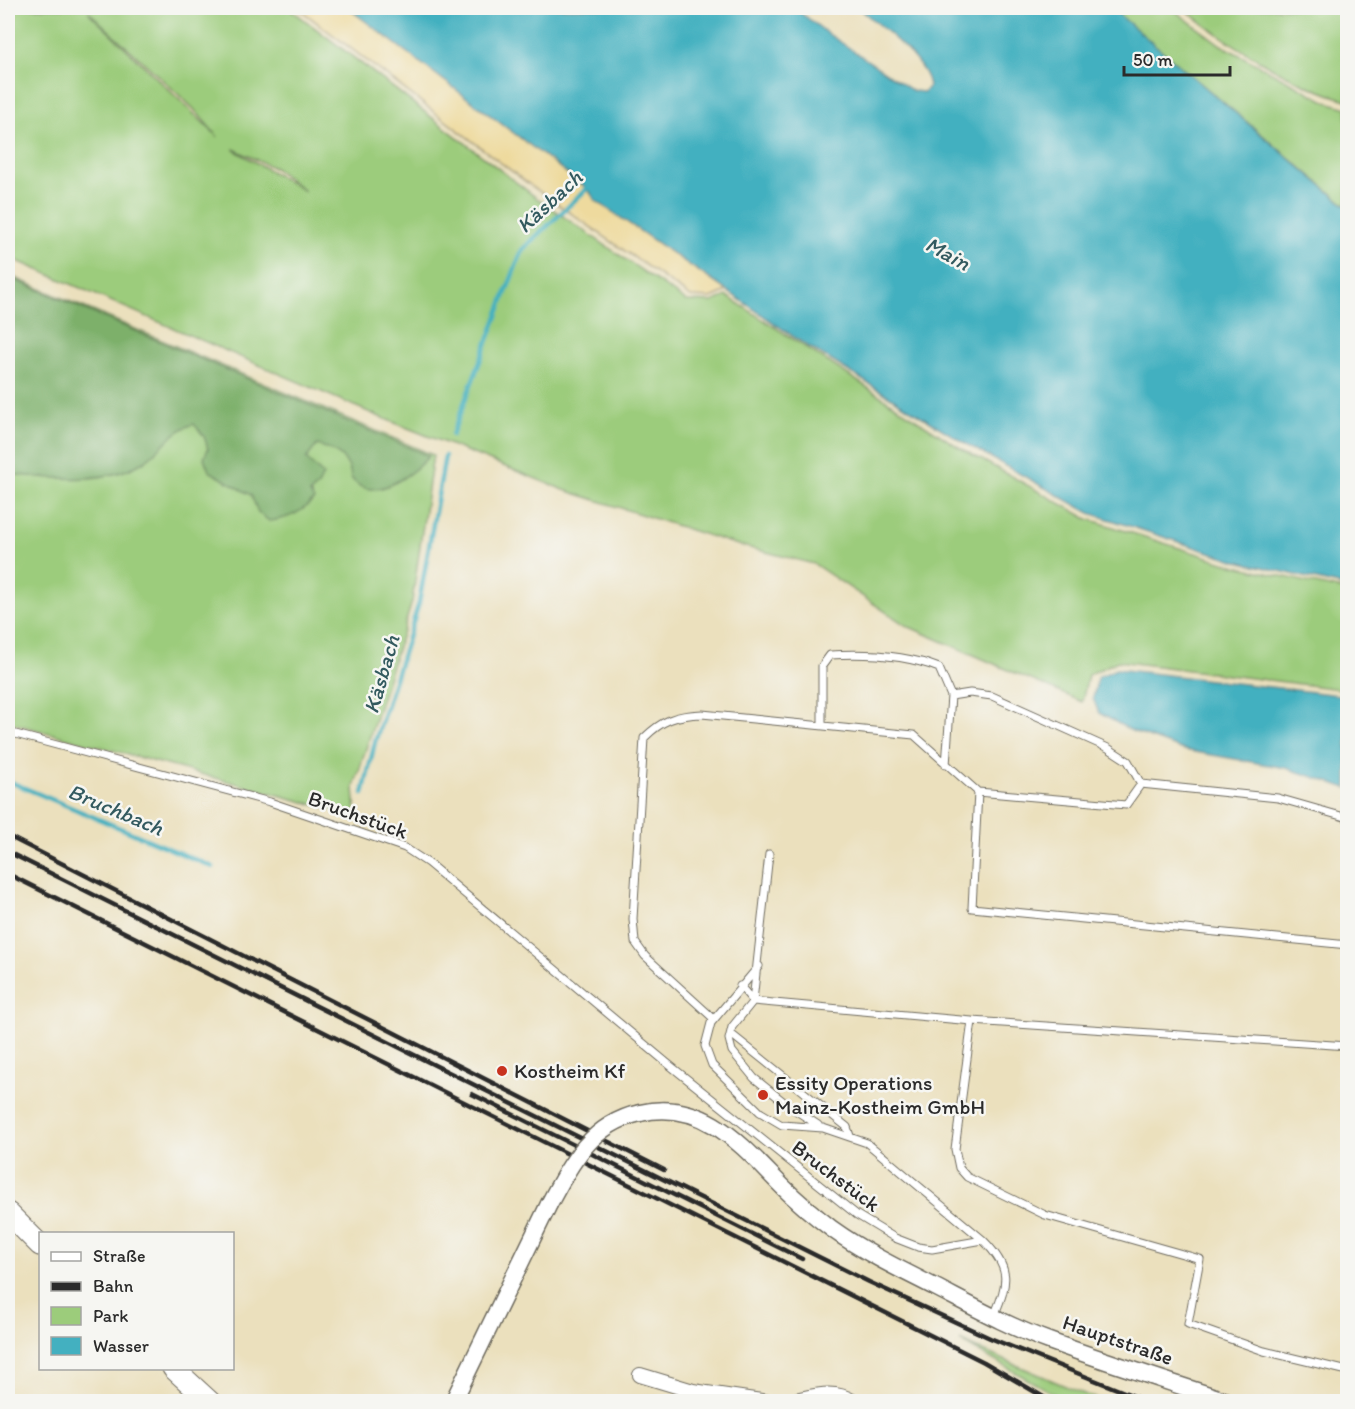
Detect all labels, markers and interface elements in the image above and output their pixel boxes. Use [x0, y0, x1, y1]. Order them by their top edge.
scale bar [1124, 39, 1230, 77]
text: 50 m [1133, 49, 1173, 71]
water label: Käsbach [511, 164, 588, 239]
water label: Main [921, 230, 975, 277]
water label: Käsbach [357, 632, 406, 716]
water label: Bruchbach [64, 777, 168, 842]
street label: Bruchstück [305, 785, 411, 844]
place label: Kostheim Kf [514, 1058, 626, 1083]
marker: Kostheim Kf [495, 1064, 509, 1078]
place label: Essity Operations Mainz-Kostheim GmbH [775, 1070, 985, 1119]
marker: Essity Operations Mainz-Kostheim GmbH [756, 1088, 770, 1102]
street label: Bruchstück [787, 1134, 885, 1217]
legend [39, 1232, 234, 1370]
text: Straße [93, 1245, 146, 1267]
text: Bahn [93, 1275, 134, 1297]
text: Park [93, 1305, 128, 1327]
street label: Hauptstraße [1060, 1309, 1177, 1370]
text: Wasser [93, 1335, 150, 1357]

